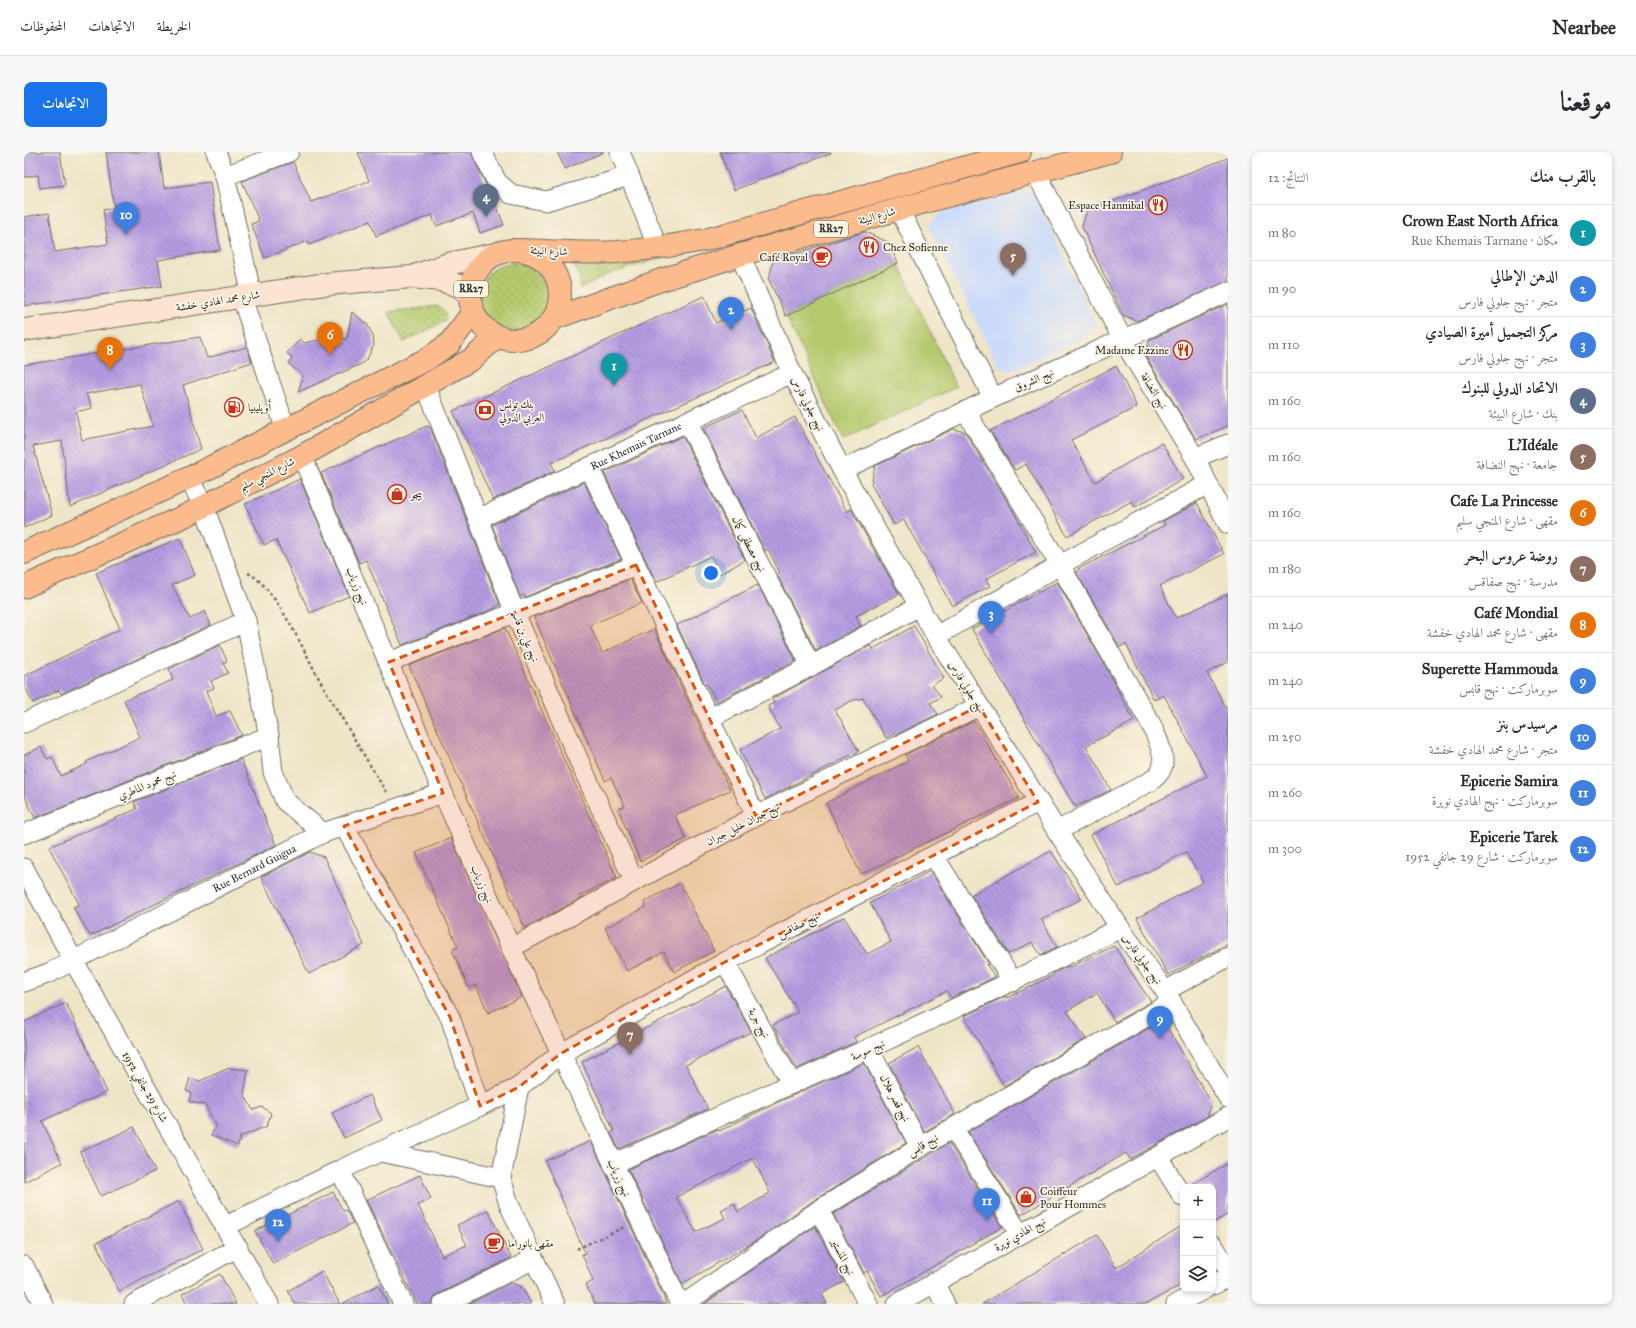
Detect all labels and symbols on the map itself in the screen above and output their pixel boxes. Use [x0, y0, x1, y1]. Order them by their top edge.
pin: 4 [473, 184, 499, 217]
restaurant icon: Espace Hannibal [1147, 194, 1169, 216]
place label: Espace Hannibal [1068, 199, 1144, 212]
pin: 10 [113, 202, 139, 235]
street label: شارع البيئة [857, 205, 898, 230]
road number: RR27 [814, 221, 848, 237]
restaurant icon: Chez Sofienne [858, 236, 880, 258]
place label: Chez Sofienne [883, 241, 948, 254]
pin: 5 [1000, 243, 1026, 276]
street label: شارع البيئة [530, 244, 568, 261]
cafe icon: Café Royal [811, 246, 833, 268]
place label: Café Royal [759, 251, 808, 264]
road number: RR27 [454, 281, 488, 297]
street label: شارع محمد الهادي خفشة [175, 288, 261, 317]
pin: 2 [718, 297, 744, 330]
pin: 6 [317, 322, 343, 355]
pin: 8 [97, 337, 123, 370]
restaurant icon: Madame Ezzine [1172, 339, 1194, 361]
place label: Madame Ezzine [1095, 344, 1169, 357]
pin: 1 [601, 353, 627, 386]
street label: نهج الشروق [1012, 366, 1057, 398]
street label: نهج النضافة [1134, 371, 1170, 414]
street label: نهج جلولي فارس [785, 375, 827, 435]
fuel station icon: أويليبيا [223, 396, 245, 418]
place label: بنك تونس العربي الدولي [499, 398, 544, 426]
place label: أويليبيا [248, 399, 272, 414]
bank icon: بنك تونس العربي الدولي [474, 399, 496, 421]
street label: Rue Khemais Tarnane [588, 419, 684, 472]
street label: شارع المنجي سليم [237, 454, 299, 497]
shop icon: بيجو [386, 483, 408, 505]
place label: بيجو [410, 488, 422, 501]
street label: نهج مصطفى كمال [726, 514, 769, 576]
your location [701, 563, 721, 583]
street label: نهج زرياب [339, 565, 371, 609]
pin: 3 [978, 601, 1004, 634]
street label: نهج علي بن قاسم [504, 608, 542, 666]
street label: نهج جلولي فارس [942, 658, 988, 718]
street label: نهج محمود الماطري [116, 767, 179, 806]
street label: نهج جبران خليل جبران [704, 800, 784, 852]
street label: Rue Bernard Guigua [210, 841, 298, 895]
street label: نهج زرياب [464, 863, 496, 907]
street label: نهج صفاقس [775, 909, 823, 945]
street label: نهج جلولي فارس [1116, 931, 1165, 989]
street label: نهج جربة [742, 1006, 772, 1042]
pin: 9 [1147, 1006, 1173, 1039]
pin: 7 [617, 1022, 643, 1055]
street label: نهج سوسة [849, 1037, 889, 1067]
street label: شارع 29 جانفي 1952 [116, 1049, 170, 1127]
street label: نهج قصر هلال [874, 1072, 913, 1126]
street label: نهج قابس [905, 1131, 943, 1163]
street label: نهج زرياب [601, 1157, 633, 1201]
place label: Coiffeur Pour Hommes [1040, 1185, 1106, 1211]
shop icon: Coiffeur Pour Hommes [1015, 1186, 1037, 1208]
pin: 11 [974, 1188, 1000, 1221]
pin: 12 [265, 1209, 291, 1242]
street label: نهج الهادي نويرة [992, 1214, 1050, 1257]
cafe icon: مقهى بانوراما [483, 1232, 505, 1254]
street label: نهج المنستير [824, 1236, 858, 1279]
place label: مقهى بانوراما [508, 1237, 554, 1252]

